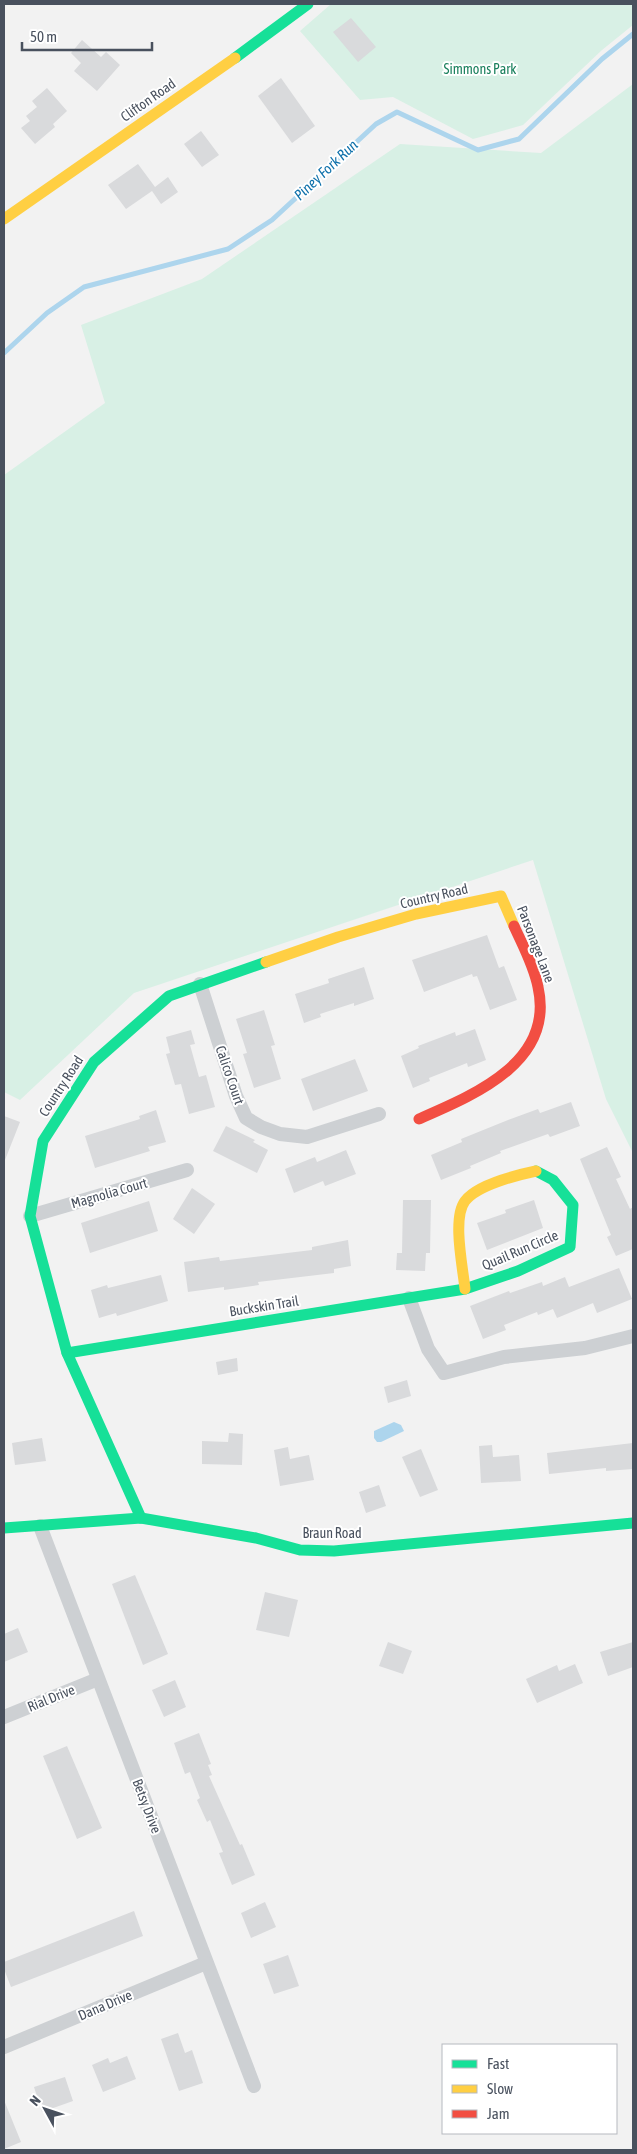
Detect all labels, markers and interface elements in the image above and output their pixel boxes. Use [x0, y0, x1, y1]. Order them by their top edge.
scale bar [22, 20, 152, 52]
text: 50 m [30, 28, 57, 45]
park label: Simmons Park [444, 61, 516, 77]
street label: Clifton Road [118, 75, 178, 125]
water label: Piney Fork Run [290, 136, 361, 203]
street label: Country Road [399, 880, 469, 912]
street label: Parsonage Lane [514, 903, 558, 985]
street label: Calico Court [212, 1044, 248, 1106]
street label: Country Road [35, 1053, 87, 1119]
street label: Magnolia Court [69, 1175, 149, 1211]
street label: Quail Run Circle [479, 1227, 561, 1273]
street label: Buckskin Trail [228, 1293, 300, 1319]
street label: Braun Road [302, 1525, 362, 1541]
street label: Rial Drive [25, 1681, 77, 1715]
street label: Betsy Drive [129, 1777, 165, 1835]
street label: Dana Drive [76, 1987, 134, 2023]
legend [442, 2044, 617, 2134]
text: Fast [487, 2055, 509, 2072]
text: Slow [487, 2080, 513, 2097]
north arrow [20, 2084, 70, 2134]
text: N [26, 2092, 44, 2109]
text: Jam [487, 2105, 510, 2122]

